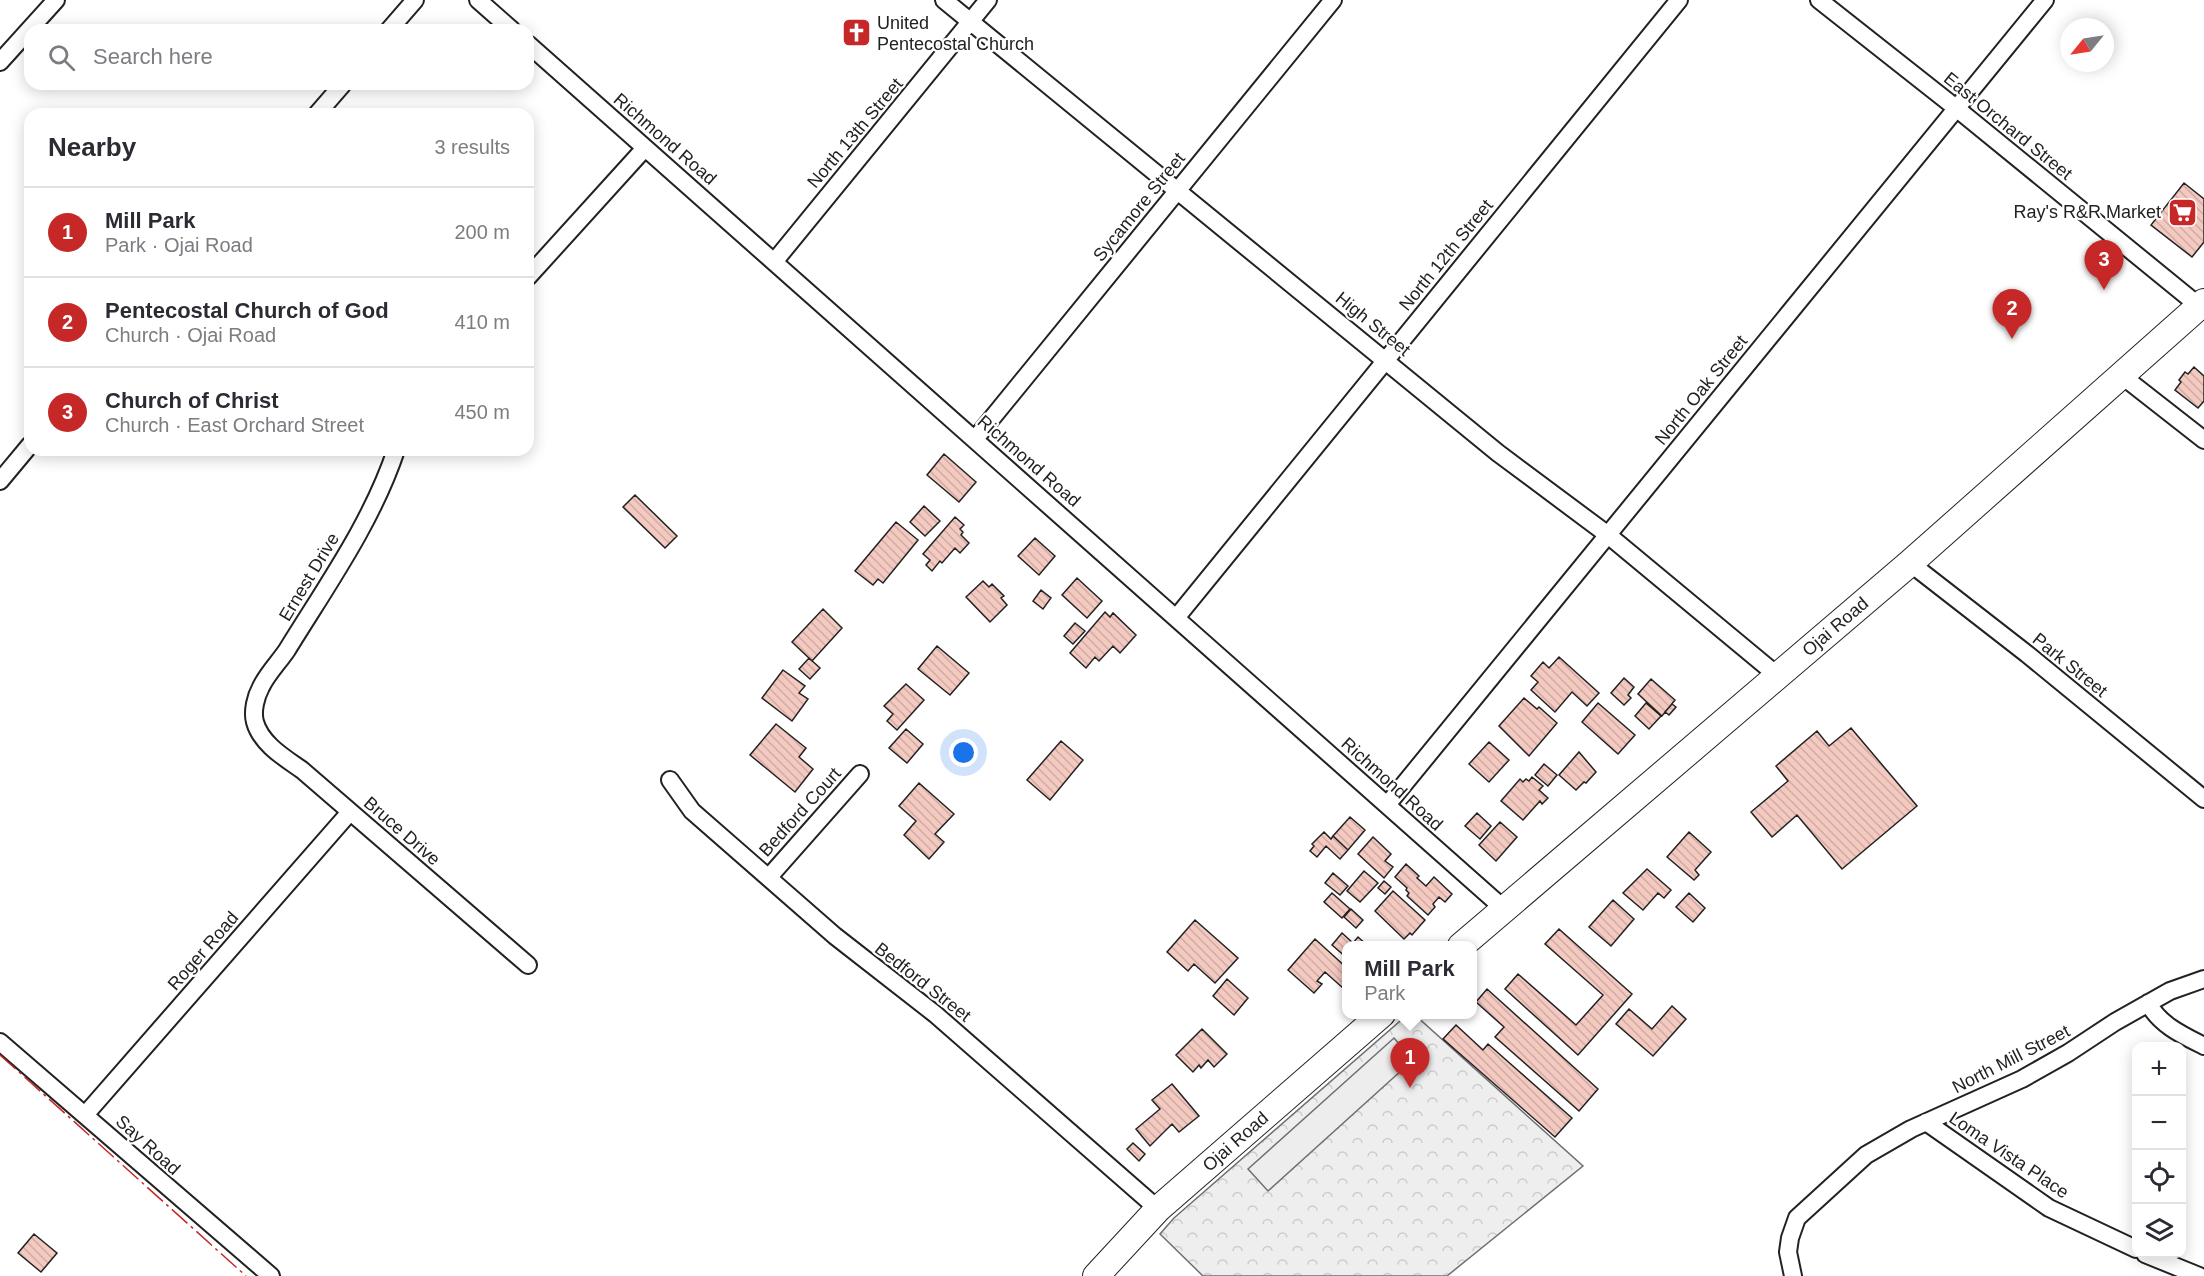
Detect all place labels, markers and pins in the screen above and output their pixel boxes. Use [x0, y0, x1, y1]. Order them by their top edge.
place label: United Pentecostal Church [877, 13, 1034, 54]
church icon: United Pentecostal Church [840, 17, 872, 49]
supermarket icon: Ray's R&R Market [2166, 196, 2198, 228]
place label: Ray's R&R Market [2014, 202, 2161, 222]
pin: 3 [2084, 240, 2124, 290]
pin: 2 [1992, 290, 2032, 339]
pin: 1 [1390, 1038, 1430, 1088]

